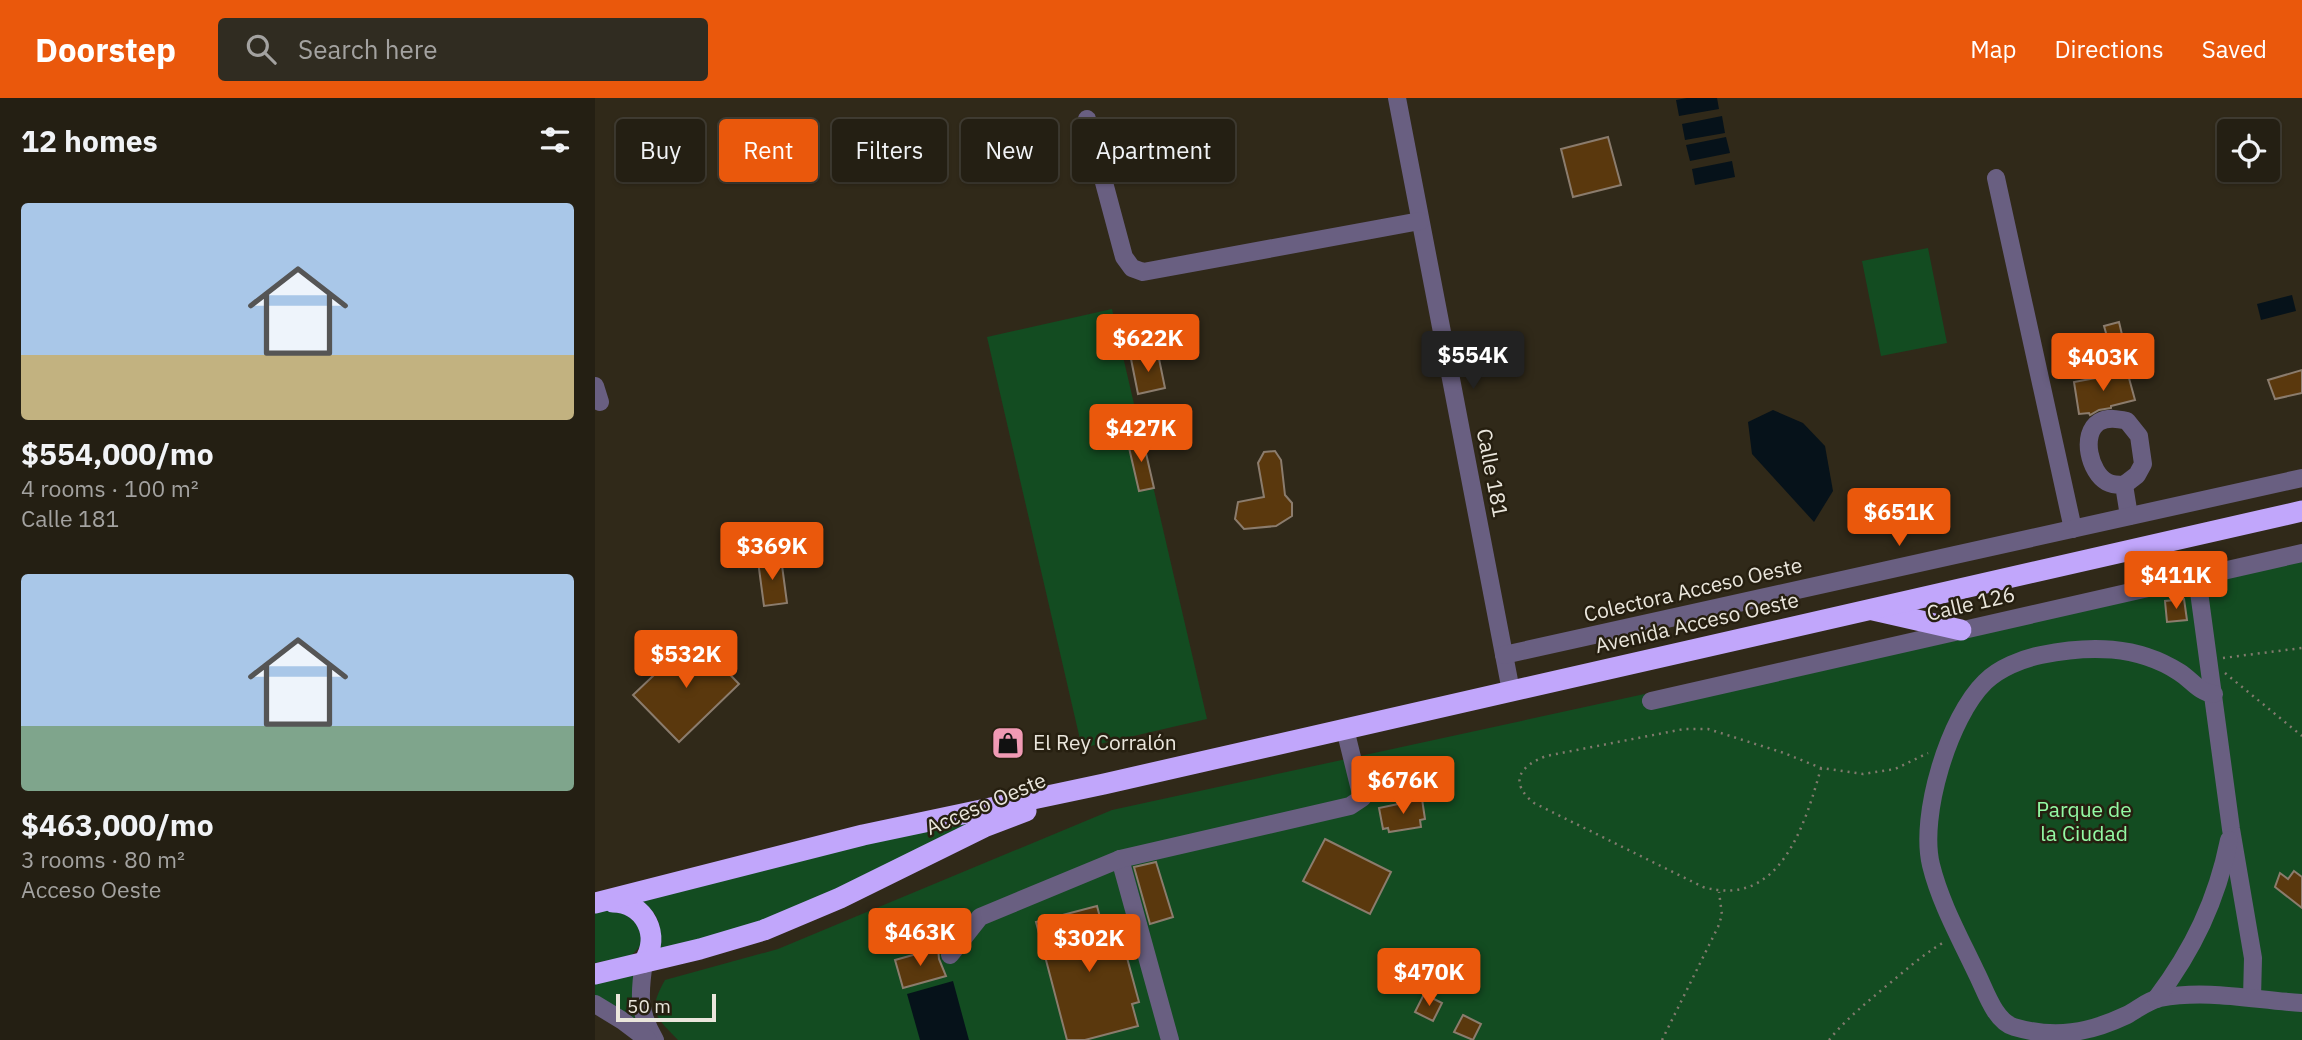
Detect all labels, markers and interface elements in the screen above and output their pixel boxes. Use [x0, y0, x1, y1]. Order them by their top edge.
search box [218, 18, 708, 81]
text: Doorstep [35, 28, 176, 71]
icon: search [242, 30, 280, 68]
text: Search here [298, 32, 437, 66]
text: Map [1970, 33, 2016, 65]
text: Directions [2054, 33, 2164, 65]
text: Saved [2202, 33, 2267, 65]
chip: Buy [616, 119, 705, 182]
chip: Rent [719, 119, 818, 182]
chip: Filters [832, 119, 947, 182]
chip: New [961, 119, 1058, 182]
chip: Apartment [1072, 119, 1235, 182]
map controls [2217, 119, 2280, 182]
button: locate [2217, 119, 2280, 182]
text: 12 homes [21, 121, 158, 160]
icon: filters [536, 121, 574, 159]
icon: home [235, 248, 361, 374]
pin: $622K [1099, 314, 1197, 374]
text: $622K [1112, 322, 1184, 352]
pin: $554K [1424, 331, 1522, 391]
pin: $403K [2054, 334, 2152, 393]
text: $554K [1437, 339, 1509, 369]
text: $403K [2067, 341, 2139, 371]
pin: $427K [1092, 404, 1190, 464]
text: $427K [1105, 412, 1177, 442]
street label: Calle 181 [1471, 426, 1515, 520]
text: $554,000/mo [21, 434, 214, 473]
text: 4 rooms · 100 m² [21, 473, 199, 503]
pin: $651K [1850, 489, 1948, 548]
text: $651K [1863, 496, 1935, 526]
text: Calle 181 [21, 503, 119, 533]
pin: $369K [723, 522, 821, 582]
text: $369K [736, 530, 808, 560]
street label: Colectora Acceso Oeste [1581, 550, 1805, 628]
pin: $411K [2127, 552, 2225, 611]
text: $411K [2140, 559, 2212, 589]
street label: Calle 126 [1924, 579, 2018, 627]
street label: Avenida Acceso Oeste [1592, 585, 1801, 659]
icon: home [235, 619, 361, 745]
pin: $532K [637, 630, 735, 690]
text: $532K [650, 638, 722, 668]
shop icon: El Rey Corralón [989, 724, 1027, 762]
place label: El Rey Corralón [1033, 728, 1177, 756]
pin: $676K [1354, 756, 1452, 816]
text: $676K [1367, 764, 1439, 794]
street label: Acceso Oeste [921, 765, 1050, 841]
park label: Parque de la Ciudad [2036, 795, 2132, 847]
text: $463,000/mo [21, 805, 214, 844]
text: 3 rooms · 80 m² [21, 844, 185, 874]
text: Acceso Oeste [21, 874, 161, 904]
pin: $463K [871, 908, 969, 968]
pin: $302K [1040, 914, 1138, 974]
text: $463K [884, 916, 956, 946]
text: $302K [1053, 922, 1125, 952]
pin: $470K [1380, 948, 1478, 1008]
text: $470K [1393, 956, 1465, 986]
scale bar [616, 991, 716, 1023]
text: 50 m [627, 994, 671, 1018]

